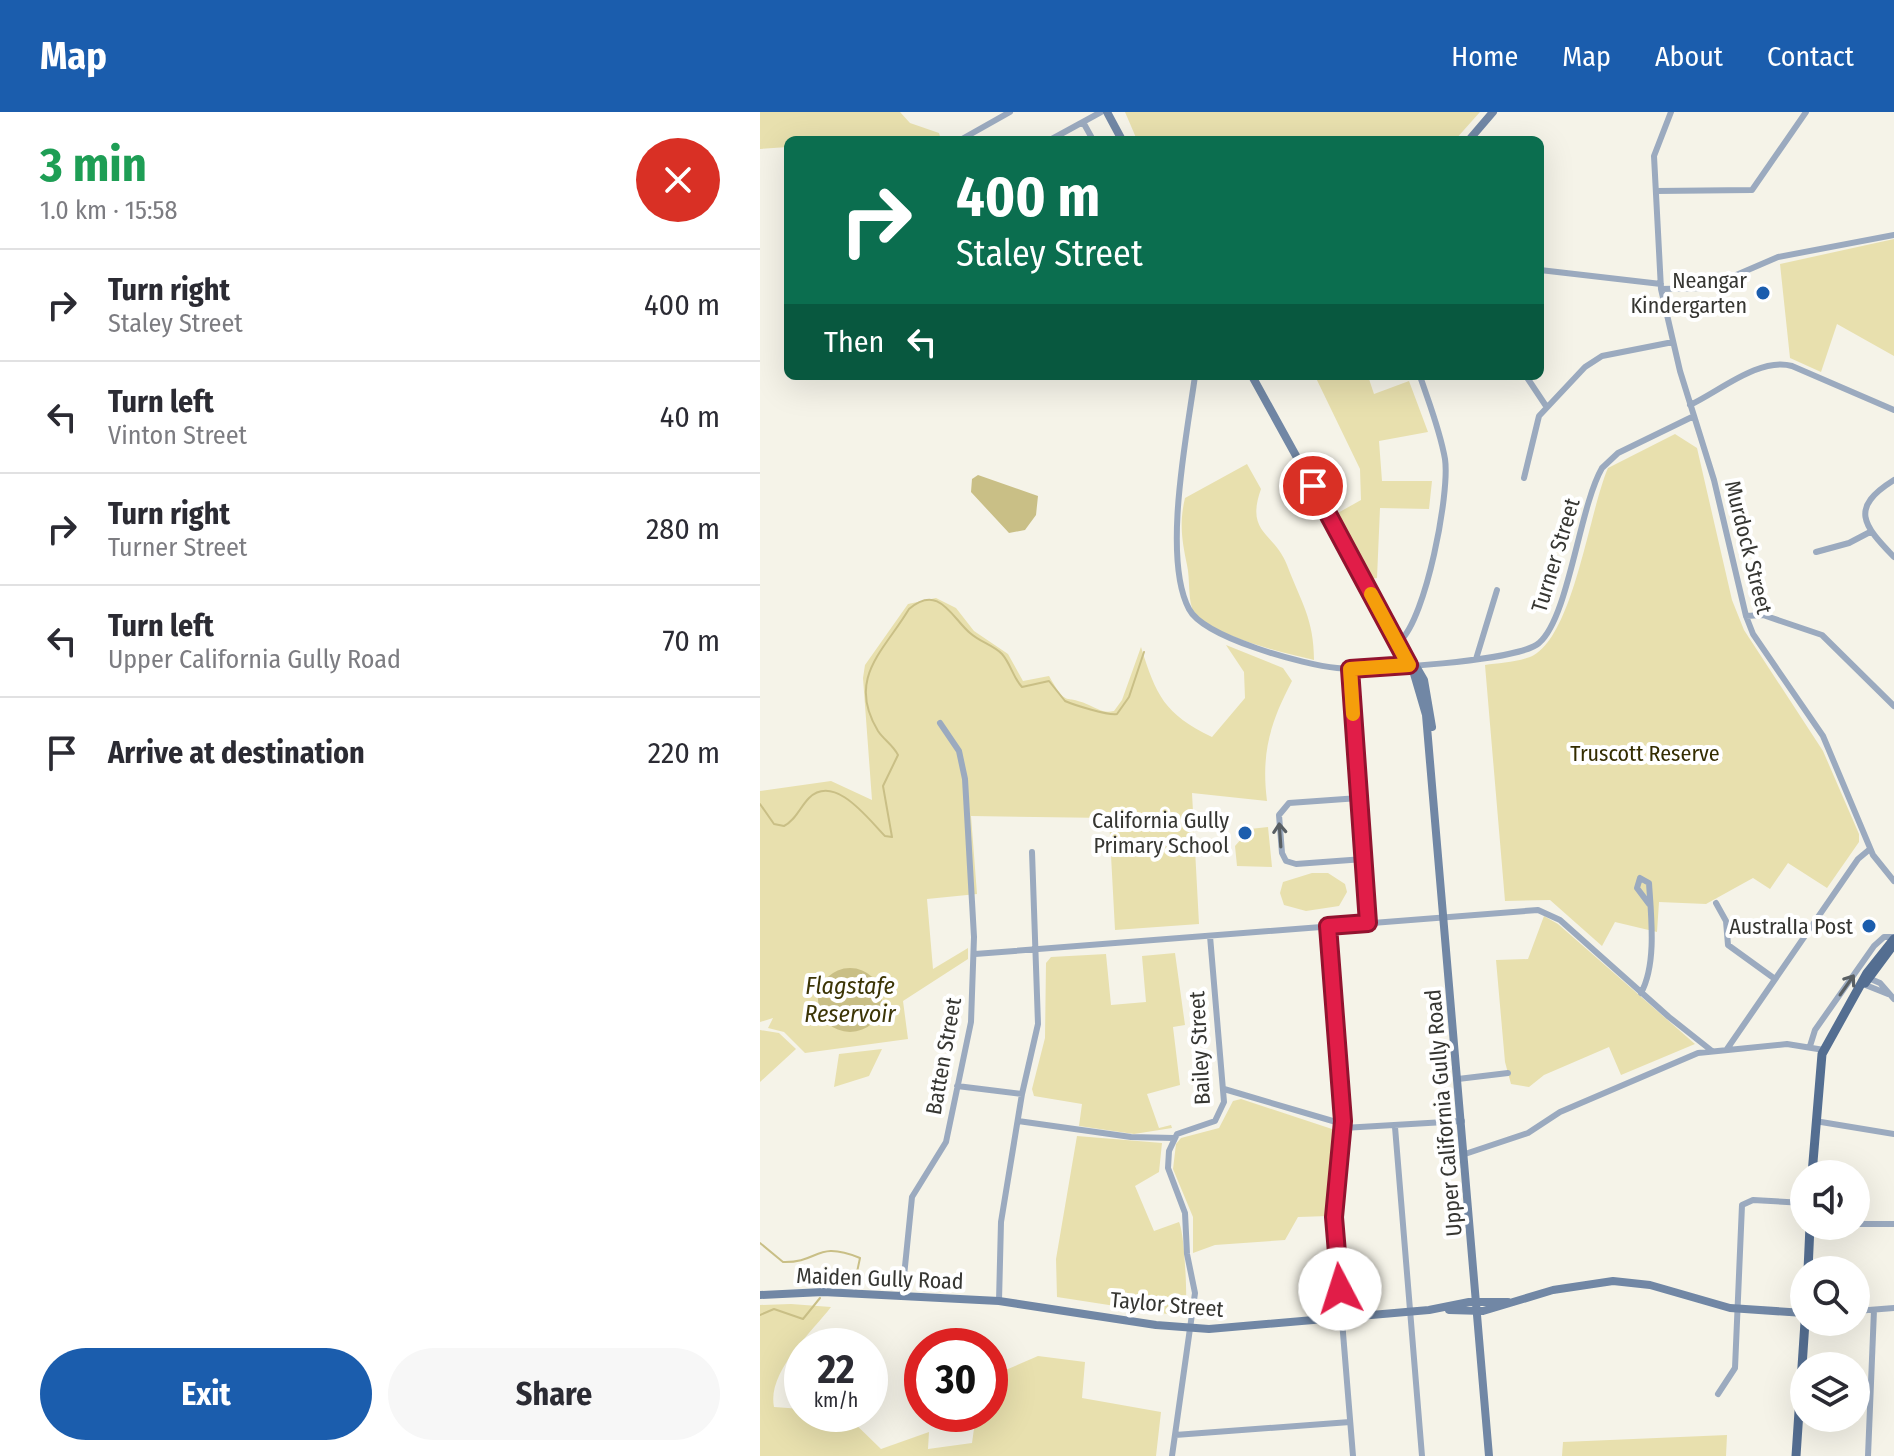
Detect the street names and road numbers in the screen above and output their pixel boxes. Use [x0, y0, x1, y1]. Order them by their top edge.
street label: Murdock Street [1719, 478, 1778, 617]
street label: Turner Street [1525, 494, 1586, 615]
street label: Upper California Gully Road [1419, 988, 1468, 1238]
street label: Bailey Street [1183, 990, 1216, 1106]
street label: Batten Street [920, 995, 967, 1117]
street label: Maiden Gully Road [796, 1262, 964, 1295]
street label: Taylor Street [1109, 1286, 1225, 1323]

